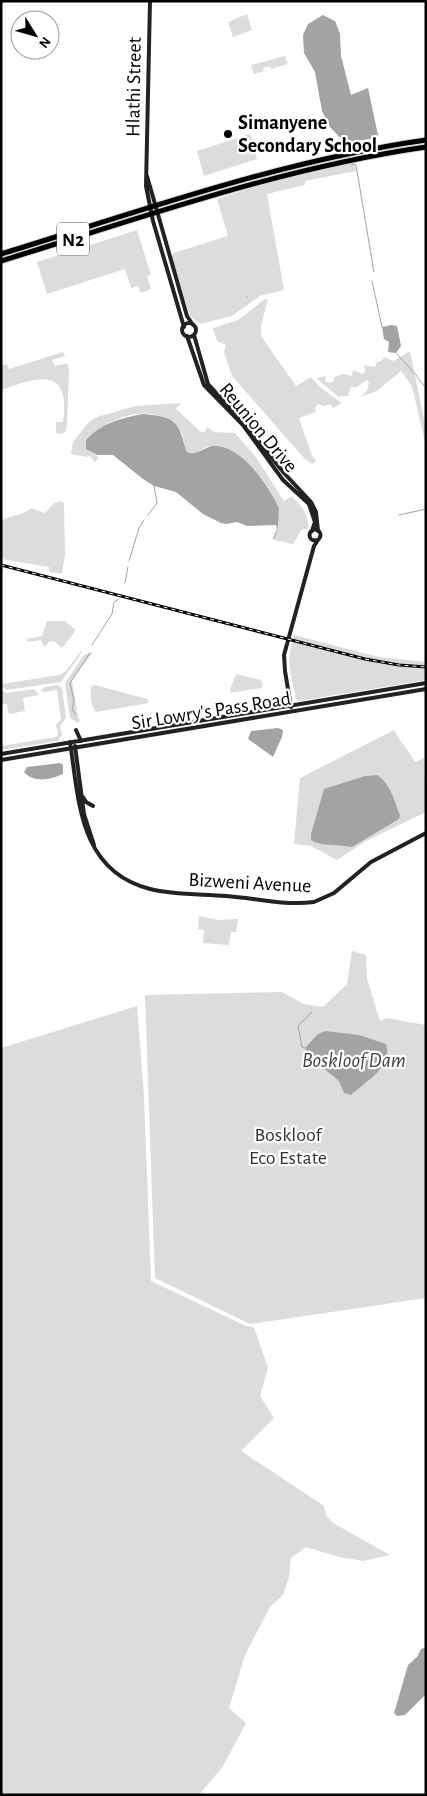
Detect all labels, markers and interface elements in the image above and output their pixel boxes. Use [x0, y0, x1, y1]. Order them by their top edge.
north arrow [10, 10, 60, 60]
text: N [36, 34, 53, 50]
street label: Hlathi Street [123, 36, 145, 137]
place label: Simanyene Secondary School [238, 113, 377, 156]
marker: Simanyene Secondary School [222, 128, 234, 140]
road number: N2 [57, 222, 89, 255]
street label: Reunion Drive [215, 379, 301, 476]
street label: Sir Lowry's Pass Road [130, 688, 292, 733]
street label: Bizweni Avenue [188, 870, 312, 896]
water label: Boskloof Dam [302, 1050, 406, 1071]
park label: Boskloof Eco Estate [249, 1125, 327, 1168]

